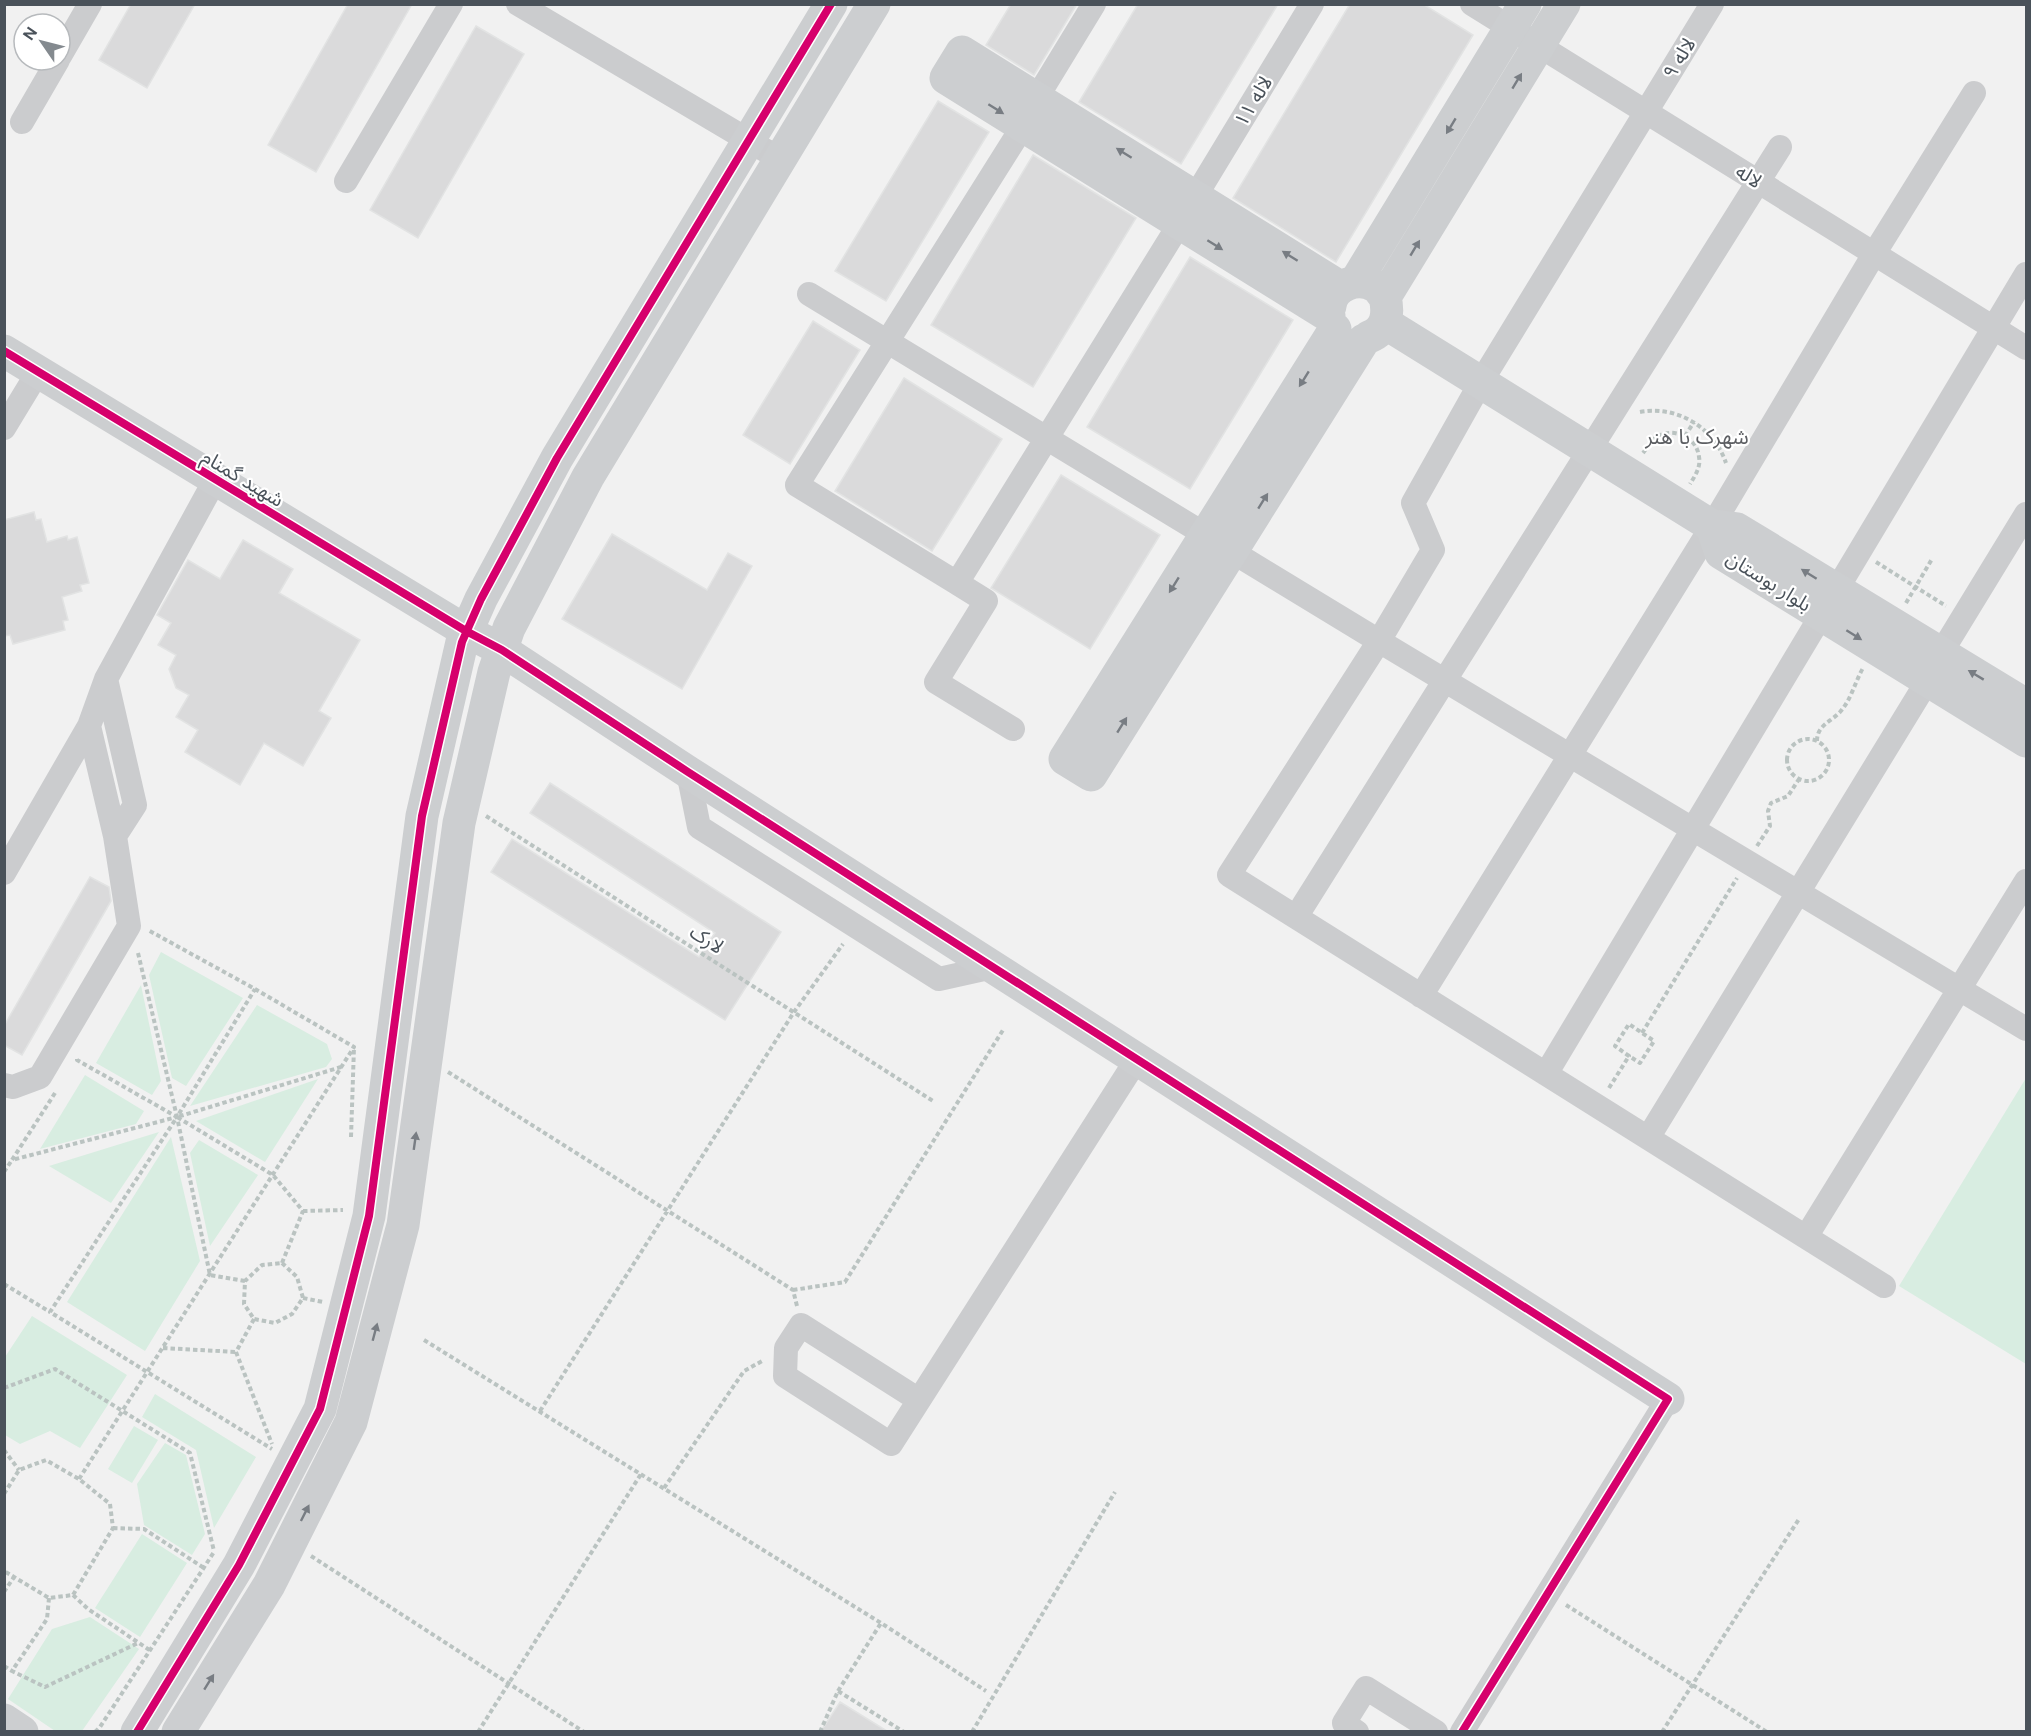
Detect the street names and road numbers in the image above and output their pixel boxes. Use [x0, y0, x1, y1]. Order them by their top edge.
street label: لاله ۹ [1657, 33, 1701, 83]
street label: لاله ۱۱ [1228, 71, 1278, 131]
street label: لاله [1731, 158, 1767, 194]
street label: شهید گمنام [196, 443, 289, 514]
street label: بلوار بوستان [1722, 545, 1816, 617]
street label: لارک [685, 918, 729, 960]

